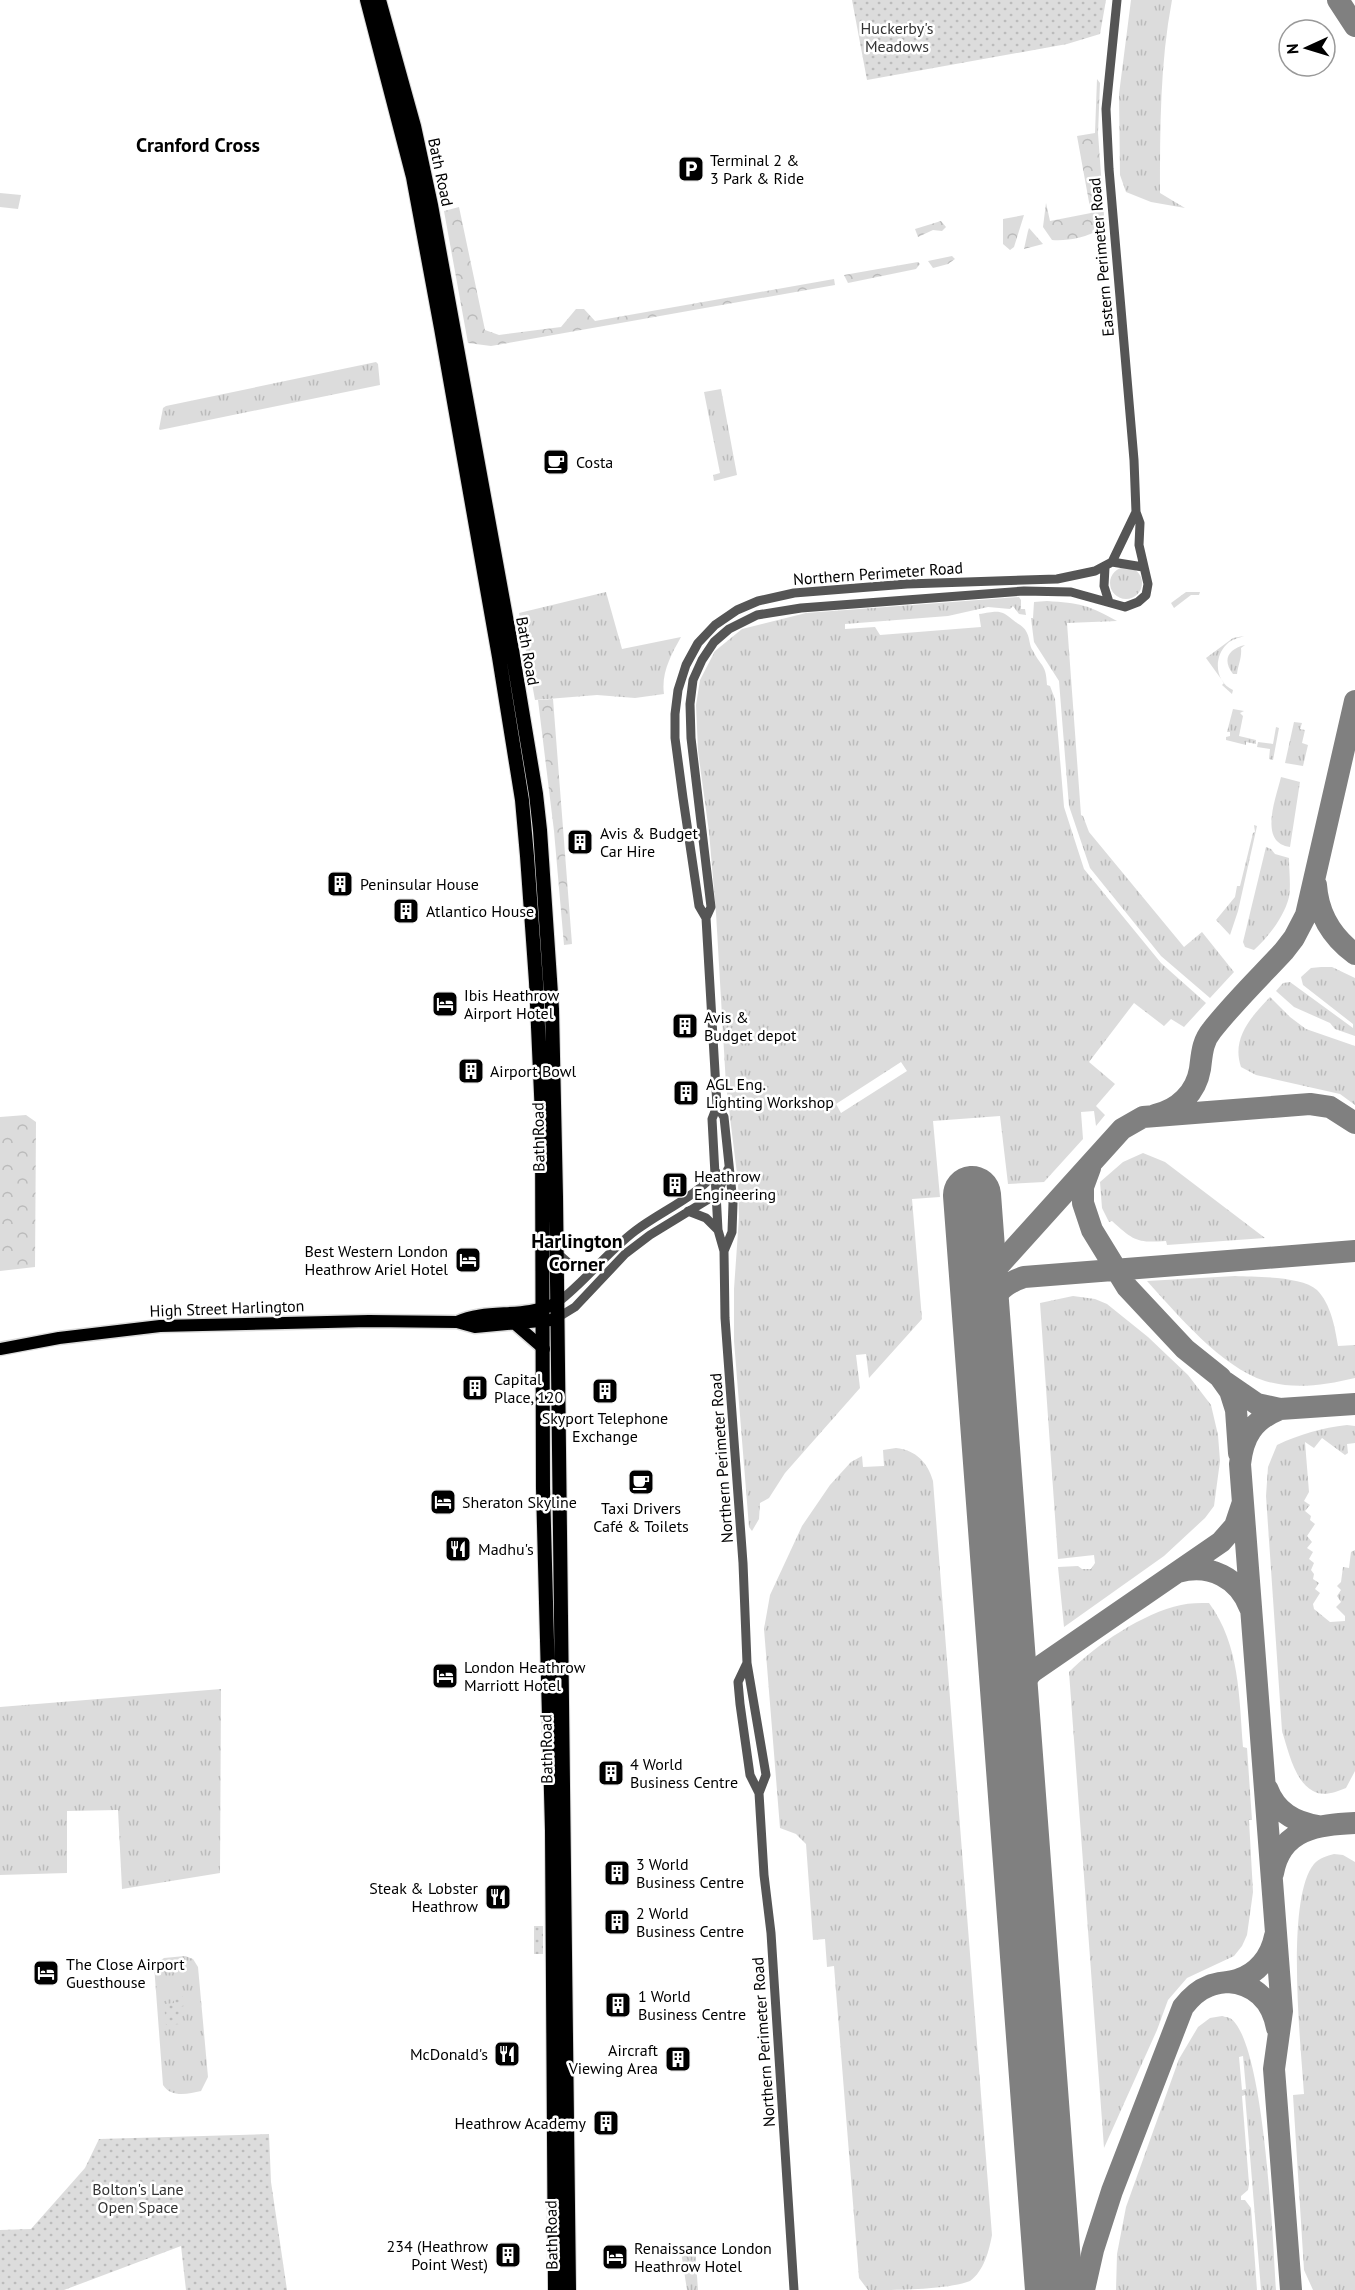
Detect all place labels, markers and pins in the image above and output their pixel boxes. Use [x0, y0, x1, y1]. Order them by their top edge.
place label: Terminal 2 & 3 Park & Ride [710, 150, 804, 188]
parking icon: Terminal 2 & 3 Park & Ride [676, 154, 706, 184]
cafe icon: Costa [541, 447, 571, 477]
place label: Costa [576, 452, 613, 472]
place label: Avis & Budget Car Hire [600, 823, 698, 861]
building icon: Avis & Budget Car Hire [565, 827, 595, 857]
building icon: Peninsular House [325, 869, 355, 899]
place label: Peninsular House [360, 874, 479, 894]
building icon: Atlantico House [391, 896, 421, 926]
place label: Atlantico House [426, 901, 534, 921]
place label: Ibis Heathrow Airport Hotel [464, 985, 559, 1023]
hotel icon: Ibis Heathrow Airport Hotel [430, 989, 460, 1019]
place label: Avis & Budget depot [704, 1007, 797, 1045]
building icon: Avis & Budget depot [670, 1011, 700, 1041]
building icon: Airport Bowl [456, 1056, 486, 1086]
place label: Airport Bowl [490, 1061, 576, 1081]
place label: AGL Eng. Lighting Workshop [706, 1074, 834, 1112]
building icon: AGL Eng. Lighting Workshop [671, 1078, 701, 1108]
place label: Heathrow Engineering [694, 1166, 776, 1204]
building icon: Heathrow Engineering [660, 1170, 690, 1200]
place label: Best Western London Heathrow Ariel Hotel [304, 1241, 448, 1279]
hotel icon: Best Western London Heathrow Ariel Hotel [453, 1245, 483, 1275]
place label: Capital Place, 120 [494, 1369, 564, 1407]
building icon: Capital Place, 120 [460, 1373, 490, 1403]
building icon: Skyport Telephone Exchange [590, 1376, 620, 1406]
place label: Skyport Telephone Exchange [542, 1408, 668, 1446]
cafe icon: Taxi Drivers Café & Toilets [626, 1467, 656, 1497]
hotel icon: Sheraton Skyline [428, 1487, 458, 1517]
place label: Sheraton Skyline [462, 1492, 577, 1512]
place label: Taxi Drivers Café & Toilets [593, 1498, 689, 1536]
restaurant icon: Madhu's [443, 1534, 473, 1564]
place label: Madhu's [478, 1539, 534, 1559]
place label: London Heathrow Marriott Hotel [464, 1657, 586, 1695]
hotel icon: London Heathrow Marriott Hotel [430, 1661, 460, 1691]
place label: 4 World Business Centre [630, 1754, 738, 1792]
building icon: 4 World Business Centre [596, 1758, 626, 1788]
place label: 3 World Business Centre [636, 1854, 744, 1892]
building icon: 3 World Business Centre [602, 1858, 632, 1888]
place label: Steak & Lobster Heathrow [369, 1878, 479, 1916]
restaurant icon: Steak & Lobster Heathrow [483, 1882, 513, 1912]
place label: 2 World Business Centre [636, 1903, 744, 1941]
building icon: 2 World Business Centre [602, 1907, 632, 1937]
place label: The Close Airport Guesthouse [66, 1954, 185, 1992]
hotel icon: The Close Airport Guesthouse [31, 1958, 61, 1988]
place label: 1 World Business Centre [638, 1986, 746, 2024]
building icon: 1 World Business Centre [603, 1990, 633, 2020]
restaurant icon: McDonald's [492, 2039, 522, 2069]
place label: Aircraft Viewing Area [568, 2040, 659, 2078]
place label: McDonald's [410, 2044, 488, 2064]
building icon: Aircraft Viewing Area [663, 2044, 693, 2074]
building icon: Heathrow Academy [591, 2108, 621, 2138]
place label: Heathrow Academy [455, 2113, 587, 2133]
place label: 234 (Heathrow Point West) [386, 2236, 488, 2274]
place label: Renaissance London Heathrow Hotel [634, 2238, 772, 2276]
building icon: 234 (Heathrow Point West) [493, 2240, 523, 2270]
hotel icon: Renaissance London Heathrow Hotel [600, 2242, 630, 2272]

